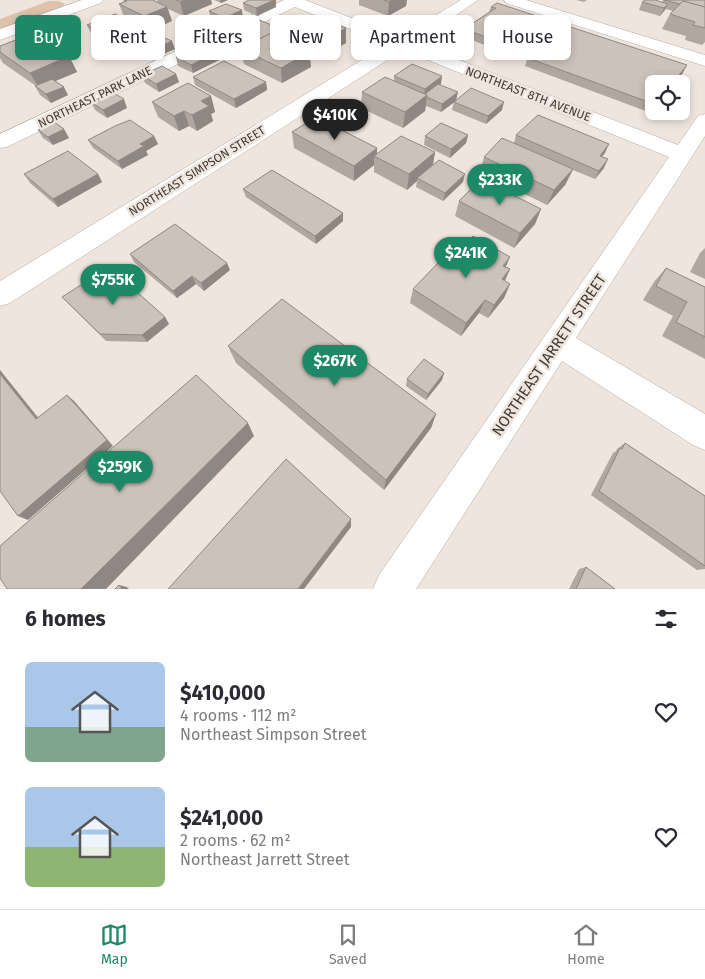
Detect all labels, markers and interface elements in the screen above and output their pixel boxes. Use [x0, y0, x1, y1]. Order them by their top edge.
chip: Buy [15, 15, 81, 60]
chip: Rent [91, 15, 165, 60]
chip: Filters [175, 15, 260, 60]
chip: New [270, 15, 341, 60]
chip: Apartment [351, 15, 474, 60]
chip: House [484, 15, 571, 60]
street label: NORTHEAST PARK LANE [36, 63, 154, 131]
street label: NORTHEAST 8TH AVENUE [463, 64, 593, 124]
map controls [645, 75, 690, 120]
button: locate [645, 75, 690, 120]
pin: $410K [300, 98, 370, 141]
text: $410K [313, 105, 357, 124]
street label: NORTHEAST SIMPSON STREET [126, 123, 268, 219]
pin: $233K [465, 164, 535, 206]
text: $233K [478, 170, 522, 189]
pin: $241K [431, 236, 501, 279]
text: $241K [445, 243, 487, 262]
pin: $755K [78, 264, 148, 306]
text: $755K [92, 270, 134, 289]
street label: NORTHEAST JARRETT STREET [488, 271, 610, 439]
pin: $267K [300, 344, 370, 387]
text: $267K [313, 351, 357, 370]
pin: $259K [85, 450, 155, 493]
text: $259K [98, 457, 142, 476]
icon: filters [652, 605, 680, 633]
text: 6 homes [25, 606, 106, 632]
text: $410,000 [180, 680, 266, 706]
icon: home [65, 682, 125, 742]
icon: heart [652, 698, 680, 726]
text: 4 rooms · 112 m² [180, 706, 296, 725]
text: Northeast Simpson Street [180, 725, 366, 744]
text: $241,000 [180, 805, 263, 831]
icon: home [65, 807, 125, 867]
icon: heart [652, 823, 680, 851]
text: 2 rooms · 62 m² [180, 831, 291, 850]
text: Northeast Jarrett Street [180, 850, 350, 869]
tab: Map [100, 921, 128, 968]
tab: Saved [329, 921, 367, 968]
tab: Home [567, 921, 605, 968]

